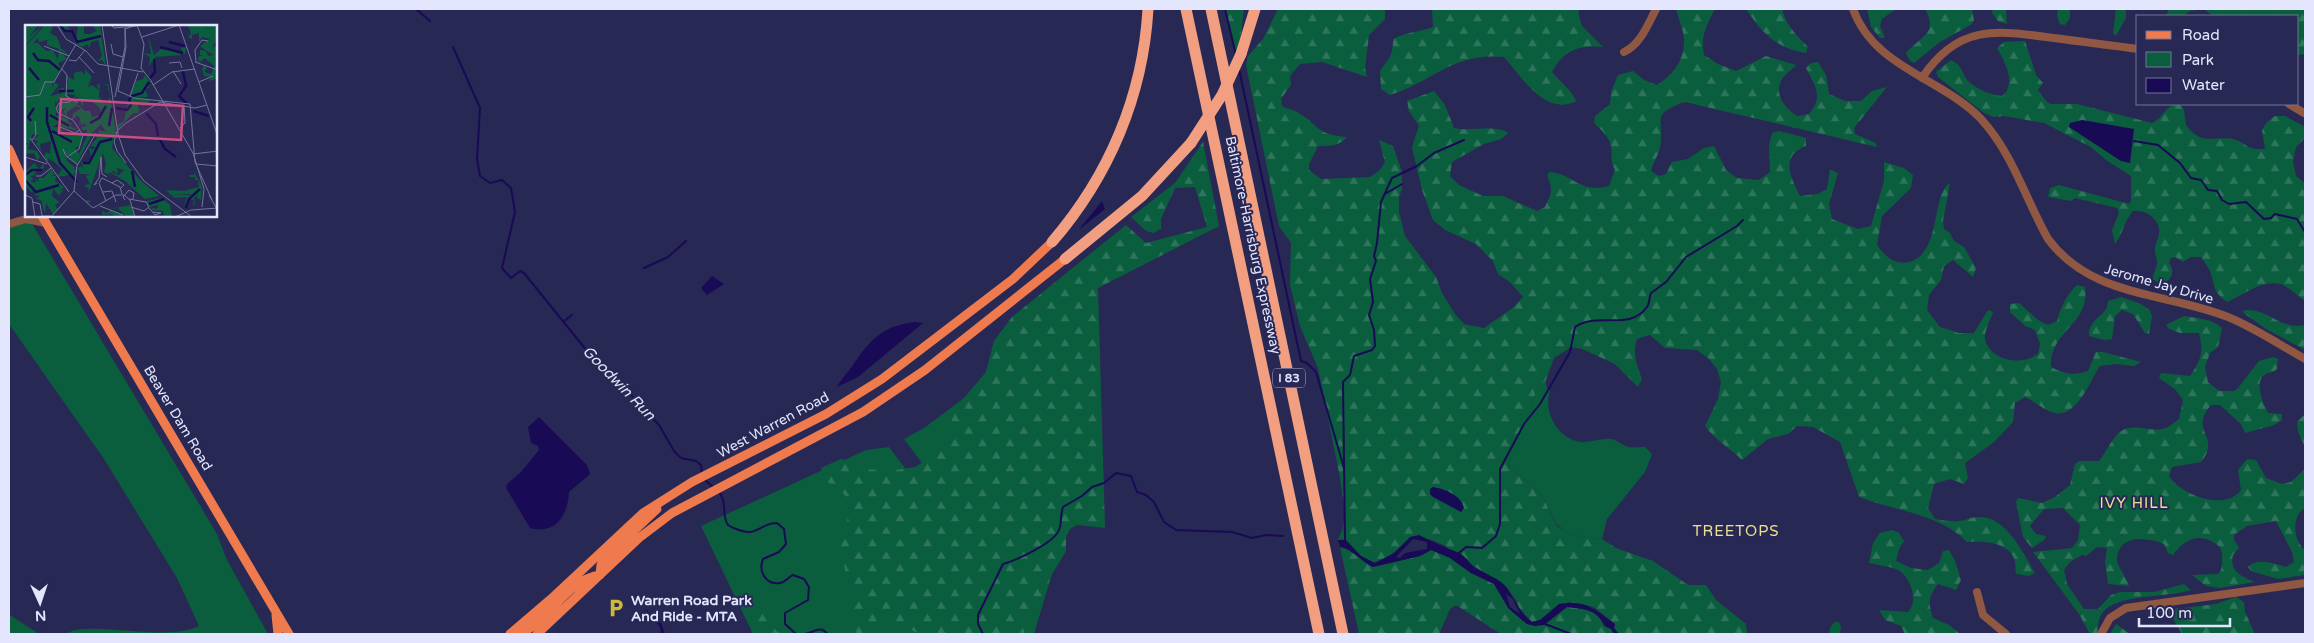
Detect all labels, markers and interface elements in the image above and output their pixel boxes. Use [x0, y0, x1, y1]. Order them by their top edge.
legend [2136, 15, 2299, 105]
inset map [25, 25, 218, 218]
text: Road [2182, 26, 2220, 44]
text: Park [2182, 51, 2214, 69]
text: Water [2182, 76, 2225, 94]
street label: Baltimore-Harrisburg Expressway [1222, 134, 1285, 356]
street label: Jerome Jay Drive [2103, 260, 2215, 308]
water label: Goodwin Run [579, 342, 660, 425]
street label: Beaver Dam Road [140, 362, 216, 474]
road number: I 83 [1273, 368, 1305, 388]
street label: West Warren Road [714, 388, 832, 462]
district label: IVY HILL [2099, 494, 2169, 512]
district label: TREETOPS [1692, 522, 1780, 540]
north arrow [15, 578, 65, 628]
place label: Warren Road Park And Ride - MTA [631, 592, 752, 625]
scale bar [2139, 596, 2230, 628]
parking icon: Warren Road Park And Ride - MTA [605, 597, 627, 619]
text: 100 m [2146, 604, 2192, 622]
text: N [35, 607, 47, 624]

